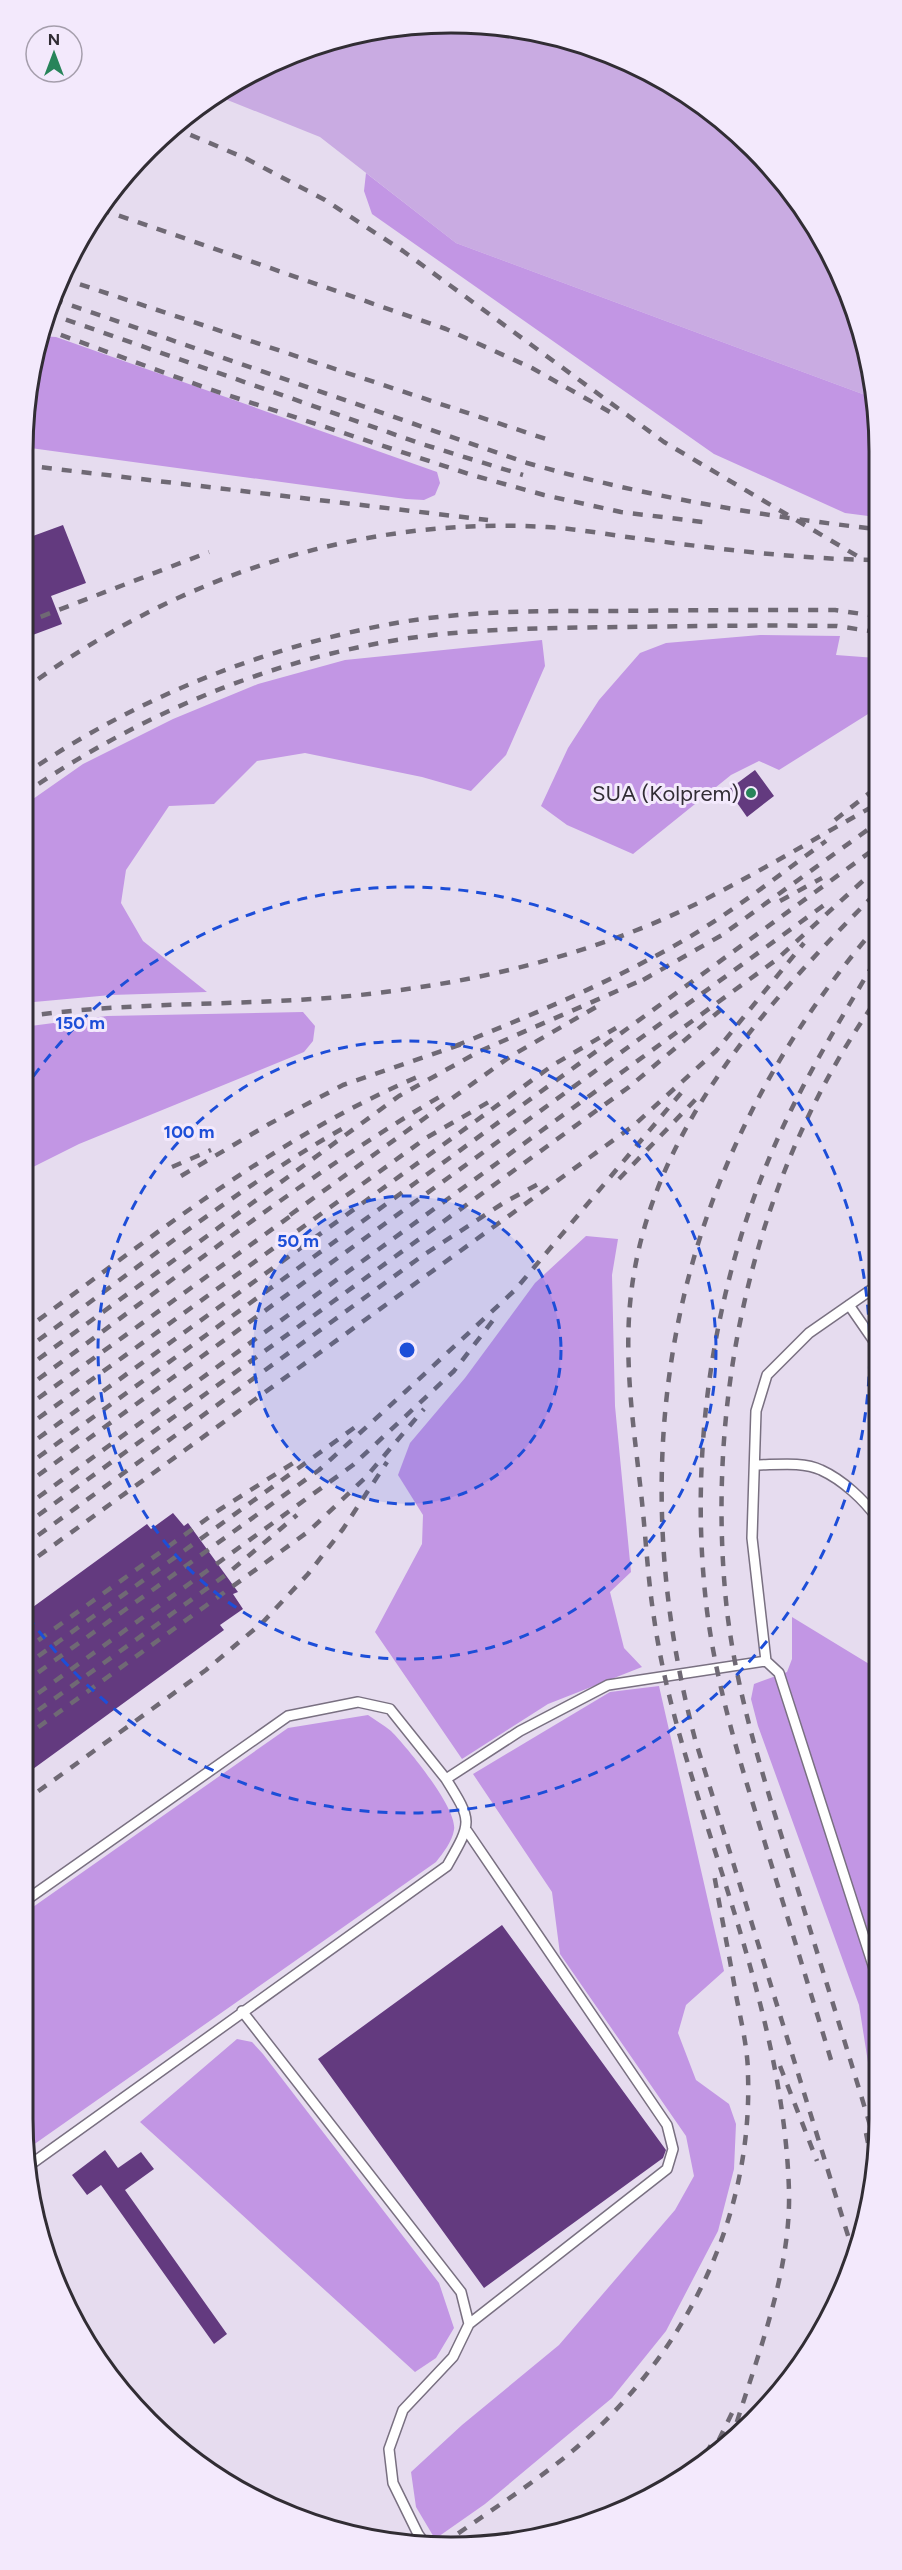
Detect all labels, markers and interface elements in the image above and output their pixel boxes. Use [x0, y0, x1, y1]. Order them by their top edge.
north arrow [24, 24, 84, 84]
text: N [48, 30, 60, 49]
place label: SUA (Kolprem) [592, 780, 739, 807]
marker: SUA (Kolprem) [744, 786, 758, 800]
text: 150 m [55, 1012, 105, 1034]
text: 100 m [164, 1121, 214, 1143]
text: 50 m [277, 1230, 319, 1252]
centre of rings [397, 1340, 417, 1360]

